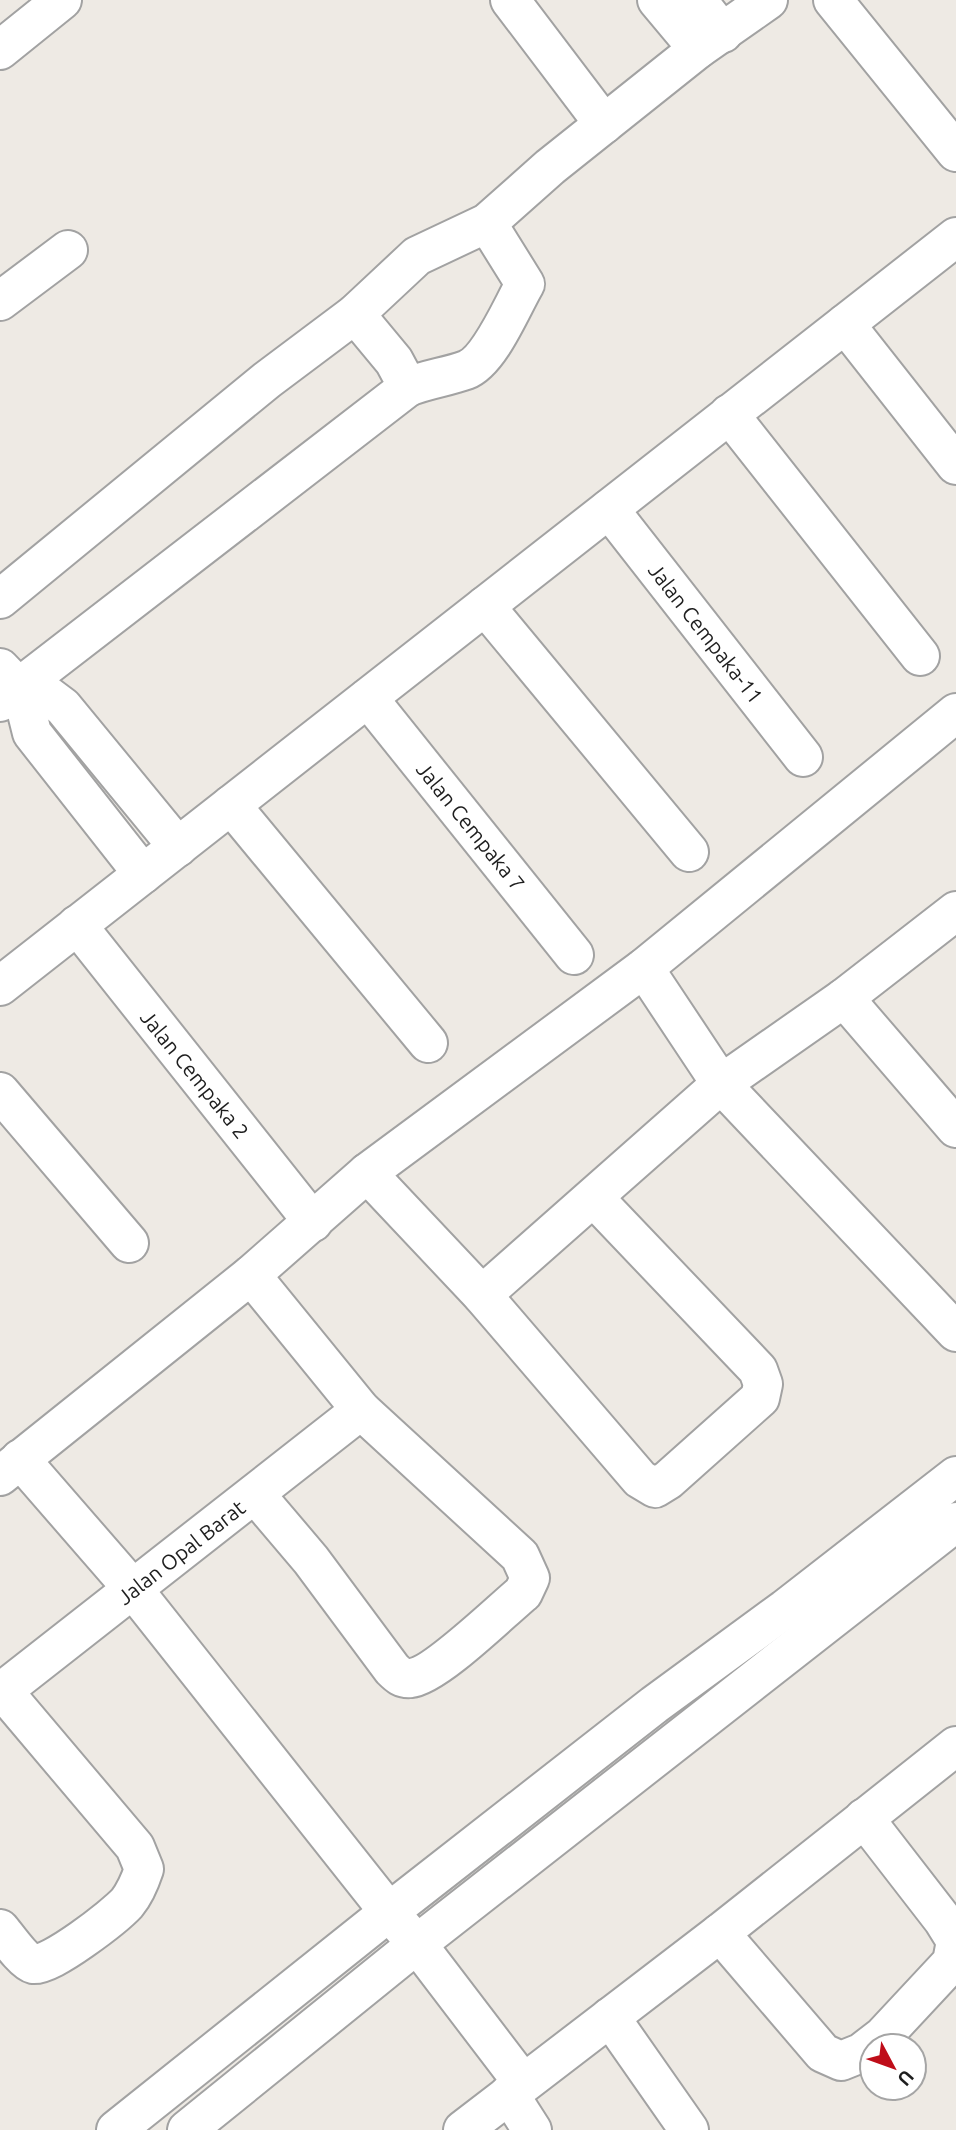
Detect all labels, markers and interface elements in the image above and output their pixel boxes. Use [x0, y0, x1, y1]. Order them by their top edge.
street label: Jalan Cempaka-11 [644, 558, 768, 708]
street label: Jalan Cempaka 7 [412, 757, 530, 895]
street label: Jalan Cempaka 2 [136, 1005, 254, 1143]
street label: Jalan Opal Barat [113, 1495, 249, 1609]
north arrow [858, 2032, 928, 2102]
text: U [893, 2066, 919, 2090]

